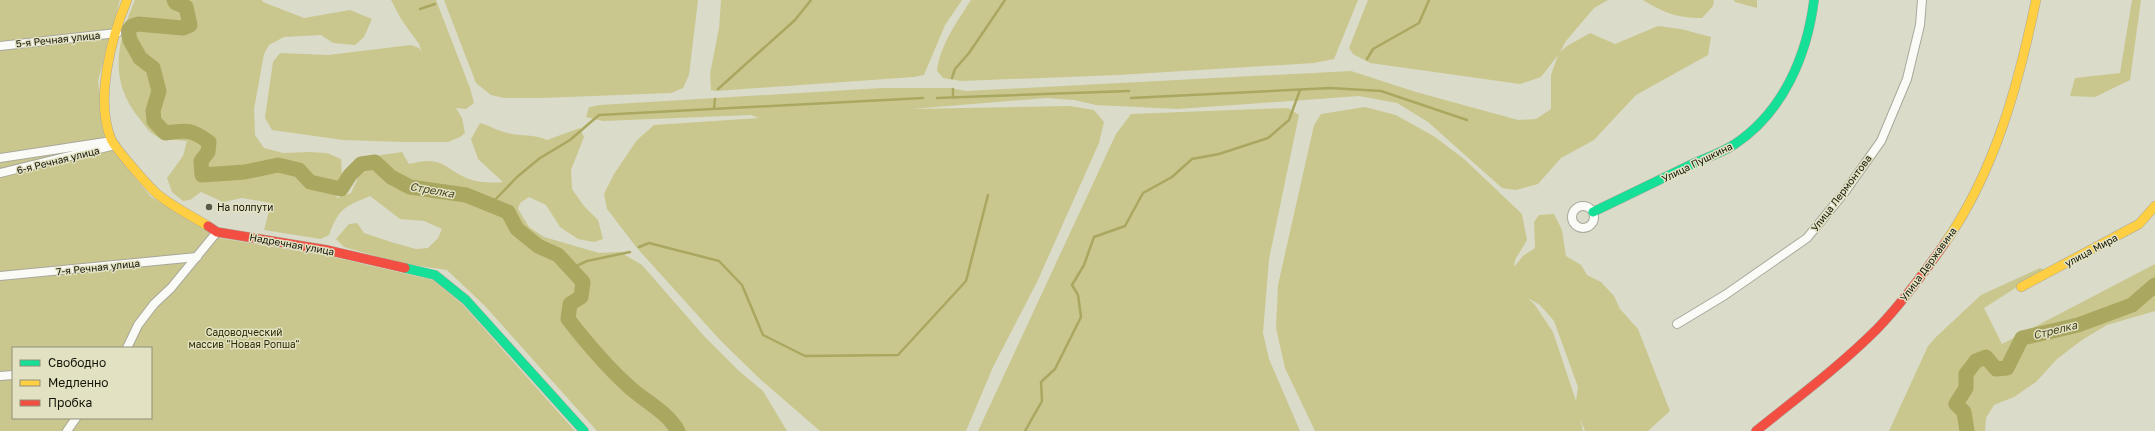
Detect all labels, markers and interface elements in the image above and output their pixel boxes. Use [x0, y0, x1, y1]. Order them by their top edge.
street label: 5-я Речная улица [15, 29, 101, 49]
street label: Улица Пушкина [1660, 140, 1734, 184]
street label: 6-я Речная улица [15, 144, 101, 176]
street label: Улица Лермонтова [1808, 152, 1874, 234]
water label: Стрелка [409, 179, 456, 201]
place label: На полпути [217, 201, 273, 213]
marker: На полпути [204, 202, 214, 212]
street label: Улица Державина [1897, 225, 1959, 303]
street label: Надречная улица [249, 231, 335, 257]
street label: улица Мира [2062, 231, 2120, 269]
street label: 7-я Речная улица [55, 257, 141, 277]
water label: Стрелка [2032, 318, 2079, 342]
park label: Садоводческий массив "Новая Ропша" [189, 326, 300, 350]
legend [12, 347, 152, 419]
text: Свободно [48, 355, 106, 370]
text: Медленно [48, 375, 108, 390]
text: Пробка [48, 395, 92, 410]

